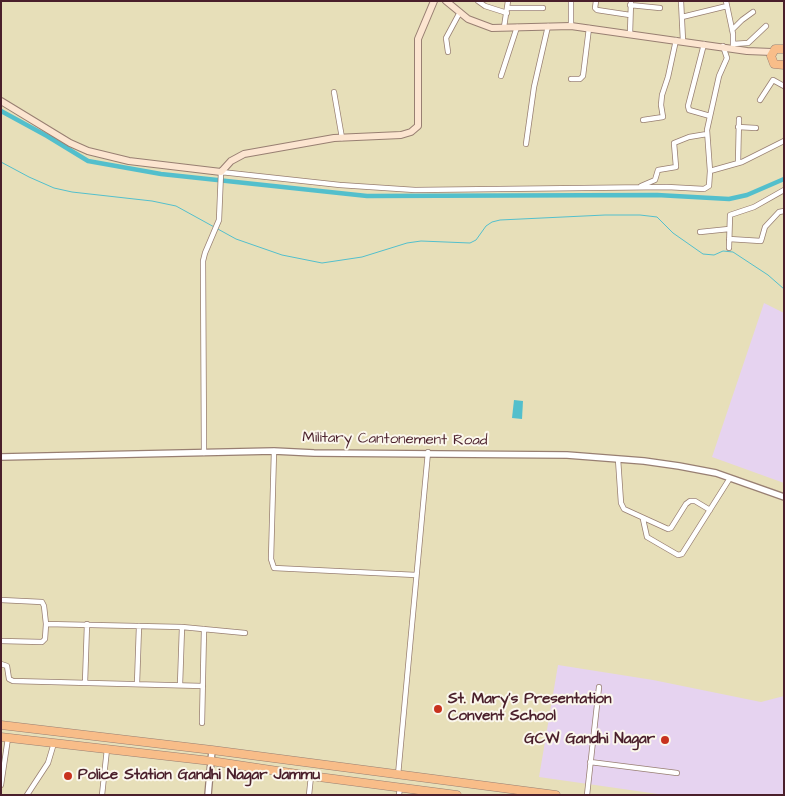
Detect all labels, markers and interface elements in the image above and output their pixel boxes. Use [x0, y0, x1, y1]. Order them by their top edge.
street label: Military Cantonement Road [302, 429, 488, 451]
place label: St. Mary's Presentation Convent School [448, 691, 611, 726]
marker: St. Mary's Presentation Convent School [432, 703, 444, 715]
place label: GCW Gandhi Nagar [524, 731, 655, 749]
marker: GCW Gandhi Nagar [659, 734, 671, 746]
place label: Police Station Gandhi Nagar Jammu [78, 767, 320, 785]
marker: Police Station Gandhi Nagar Jammu [62, 770, 74, 782]

